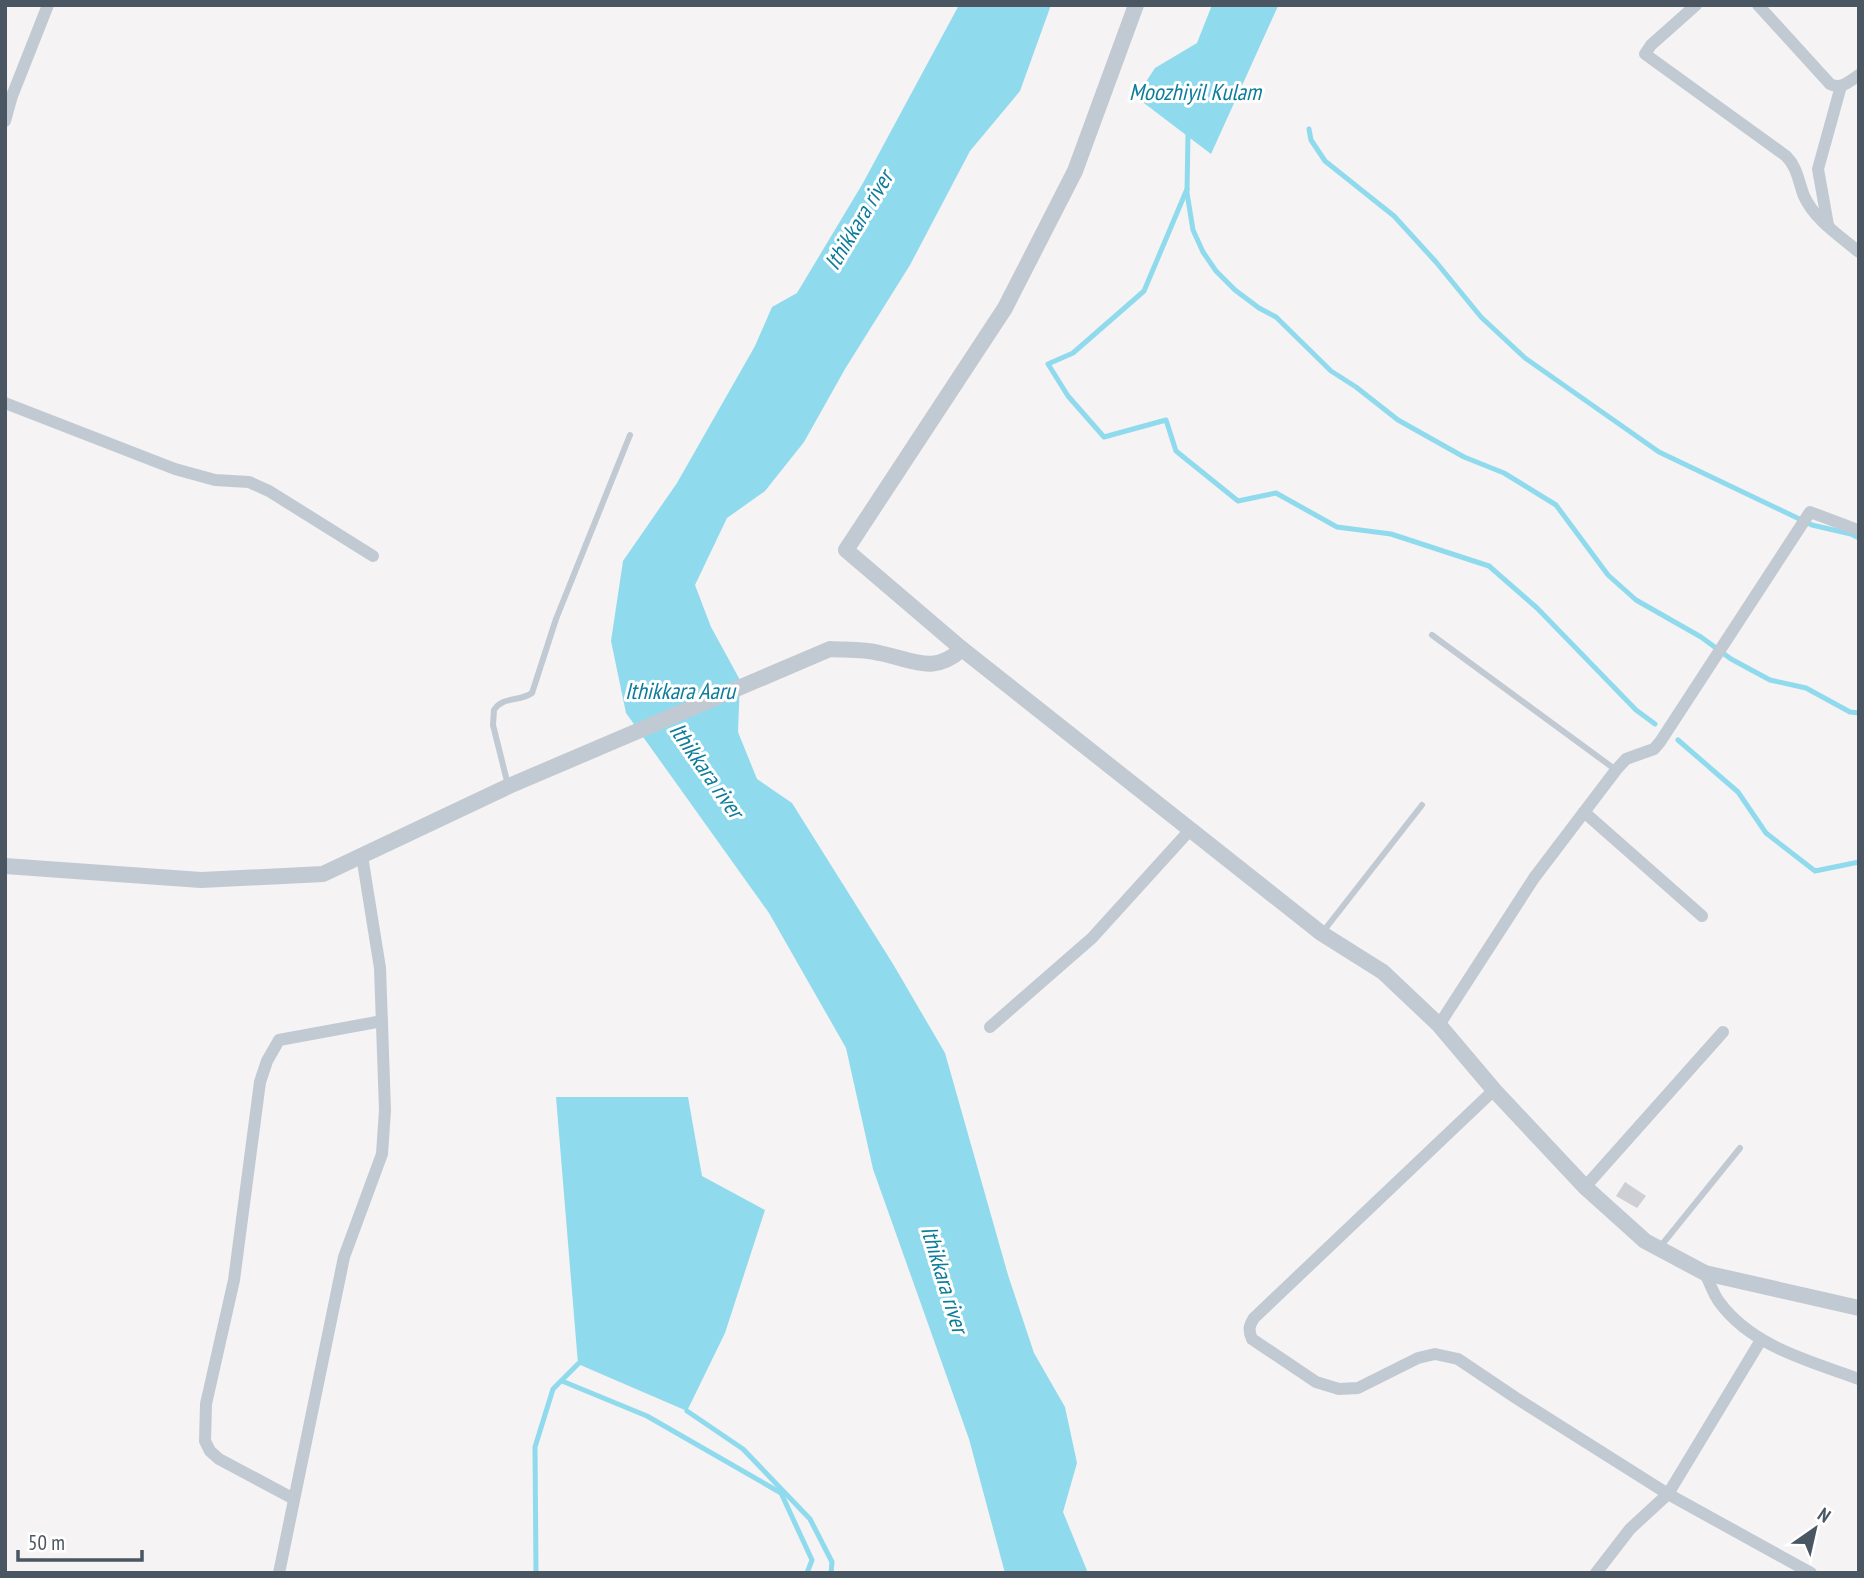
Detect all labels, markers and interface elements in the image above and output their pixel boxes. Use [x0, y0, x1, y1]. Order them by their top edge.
water label: Moozhiyil Kulam [1129, 77, 1263, 106]
water label: Ithikkara river [817, 162, 901, 275]
water label: Ithikkara Aaru [625, 676, 737, 705]
water label: Ithikkara river [664, 717, 753, 826]
water label: Ithikkara river [915, 1222, 976, 1339]
north arrow [1780, 1494, 1850, 1564]
text: N [1814, 1502, 1835, 1528]
scale bar [18, 1518, 142, 1562]
text: 50 m [28, 1529, 65, 1556]

